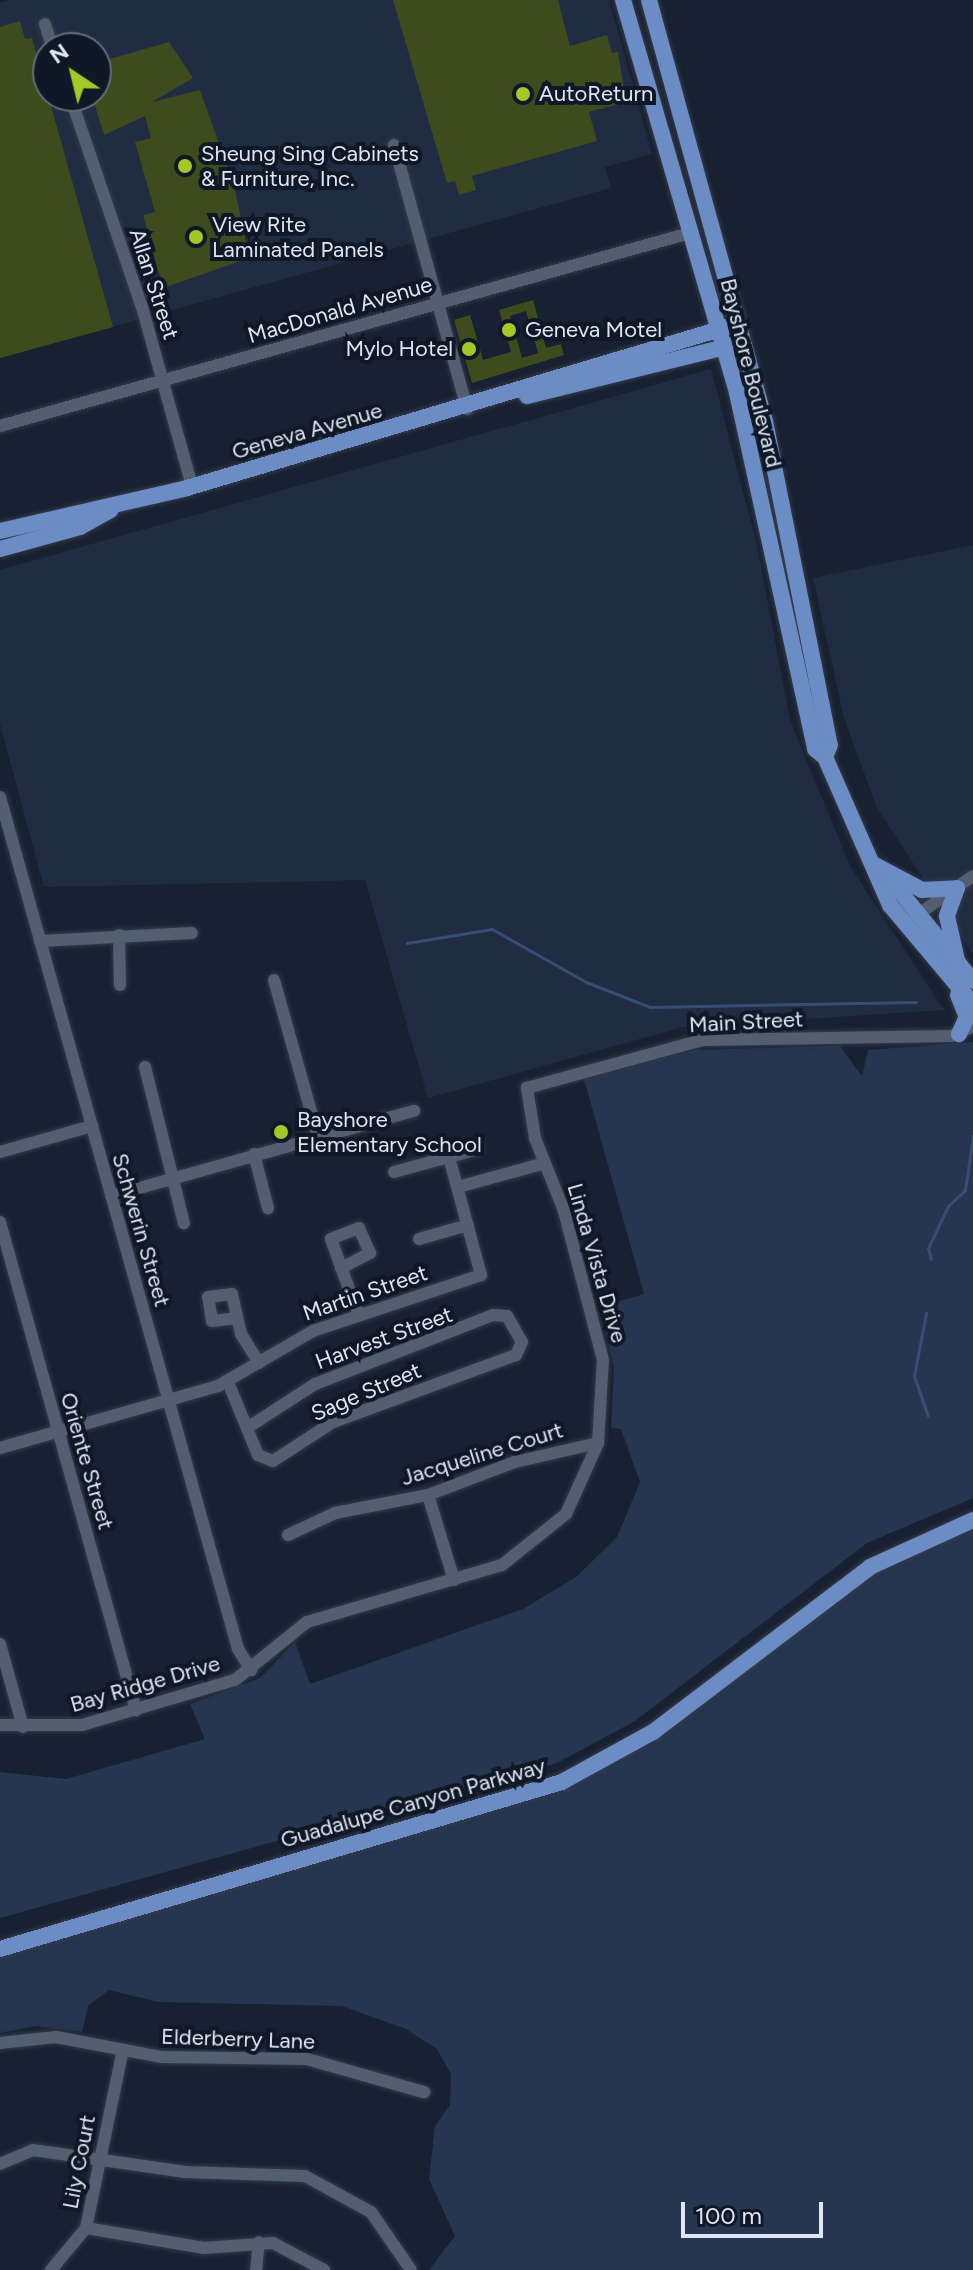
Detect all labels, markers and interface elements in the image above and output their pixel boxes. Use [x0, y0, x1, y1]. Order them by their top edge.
north arrow [32, 32, 112, 112]
text: N [44, 38, 74, 70]
place label: AutoReturn [539, 81, 653, 107]
marker: AutoReturn [514, 85, 532, 103]
place label: Sheung Sing Cabinets & Furniture, Inc. [201, 140, 419, 192]
marker: Sheung Sing Cabinets & Furniture, Inc. [176, 157, 194, 175]
place label: View Rite Laminated Panels [212, 211, 384, 262]
street label: Allan Street [124, 225, 184, 343]
marker: View Rite Laminated Panels [187, 228, 205, 246]
street label: MacDonald Avenue [245, 271, 435, 349]
street label: Bayshore Boulevard [715, 276, 787, 470]
place label: Geneva Motel [525, 317, 662, 343]
marker: Geneva Motel [500, 321, 518, 339]
place label: Mylo Hotel [345, 336, 453, 362]
marker: Mylo Hotel [460, 340, 478, 358]
street label: Geneva Avenue [229, 397, 385, 465]
street label: Main Street [688, 1006, 804, 1038]
place label: Bayshore Elementary School [297, 1106, 482, 1158]
marker: Bayshore Elementary School [272, 1123, 290, 1141]
street label: Schwerin Street [106, 1150, 176, 1310]
street label: Linda Vista Drive [562, 1180, 632, 1346]
street label: Martin Street [299, 1259, 431, 1327]
street label: Harvest Street [312, 1301, 456, 1375]
street label: Sage Street [307, 1357, 425, 1427]
street label: Oriente Street [55, 1389, 119, 1533]
street label: Jacqueline Court [398, 1417, 566, 1491]
street label: Bay Ridge Drive [67, 1650, 223, 1718]
street label: Guadalupe Canyon Parkway [278, 1753, 548, 1853]
street label: Elderberry Lane [161, 2023, 315, 2055]
street label: Lily Court [57, 2113, 101, 2211]
scale bar [685, 2186, 827, 2236]
text: 100 m [695, 2201, 762, 2230]

